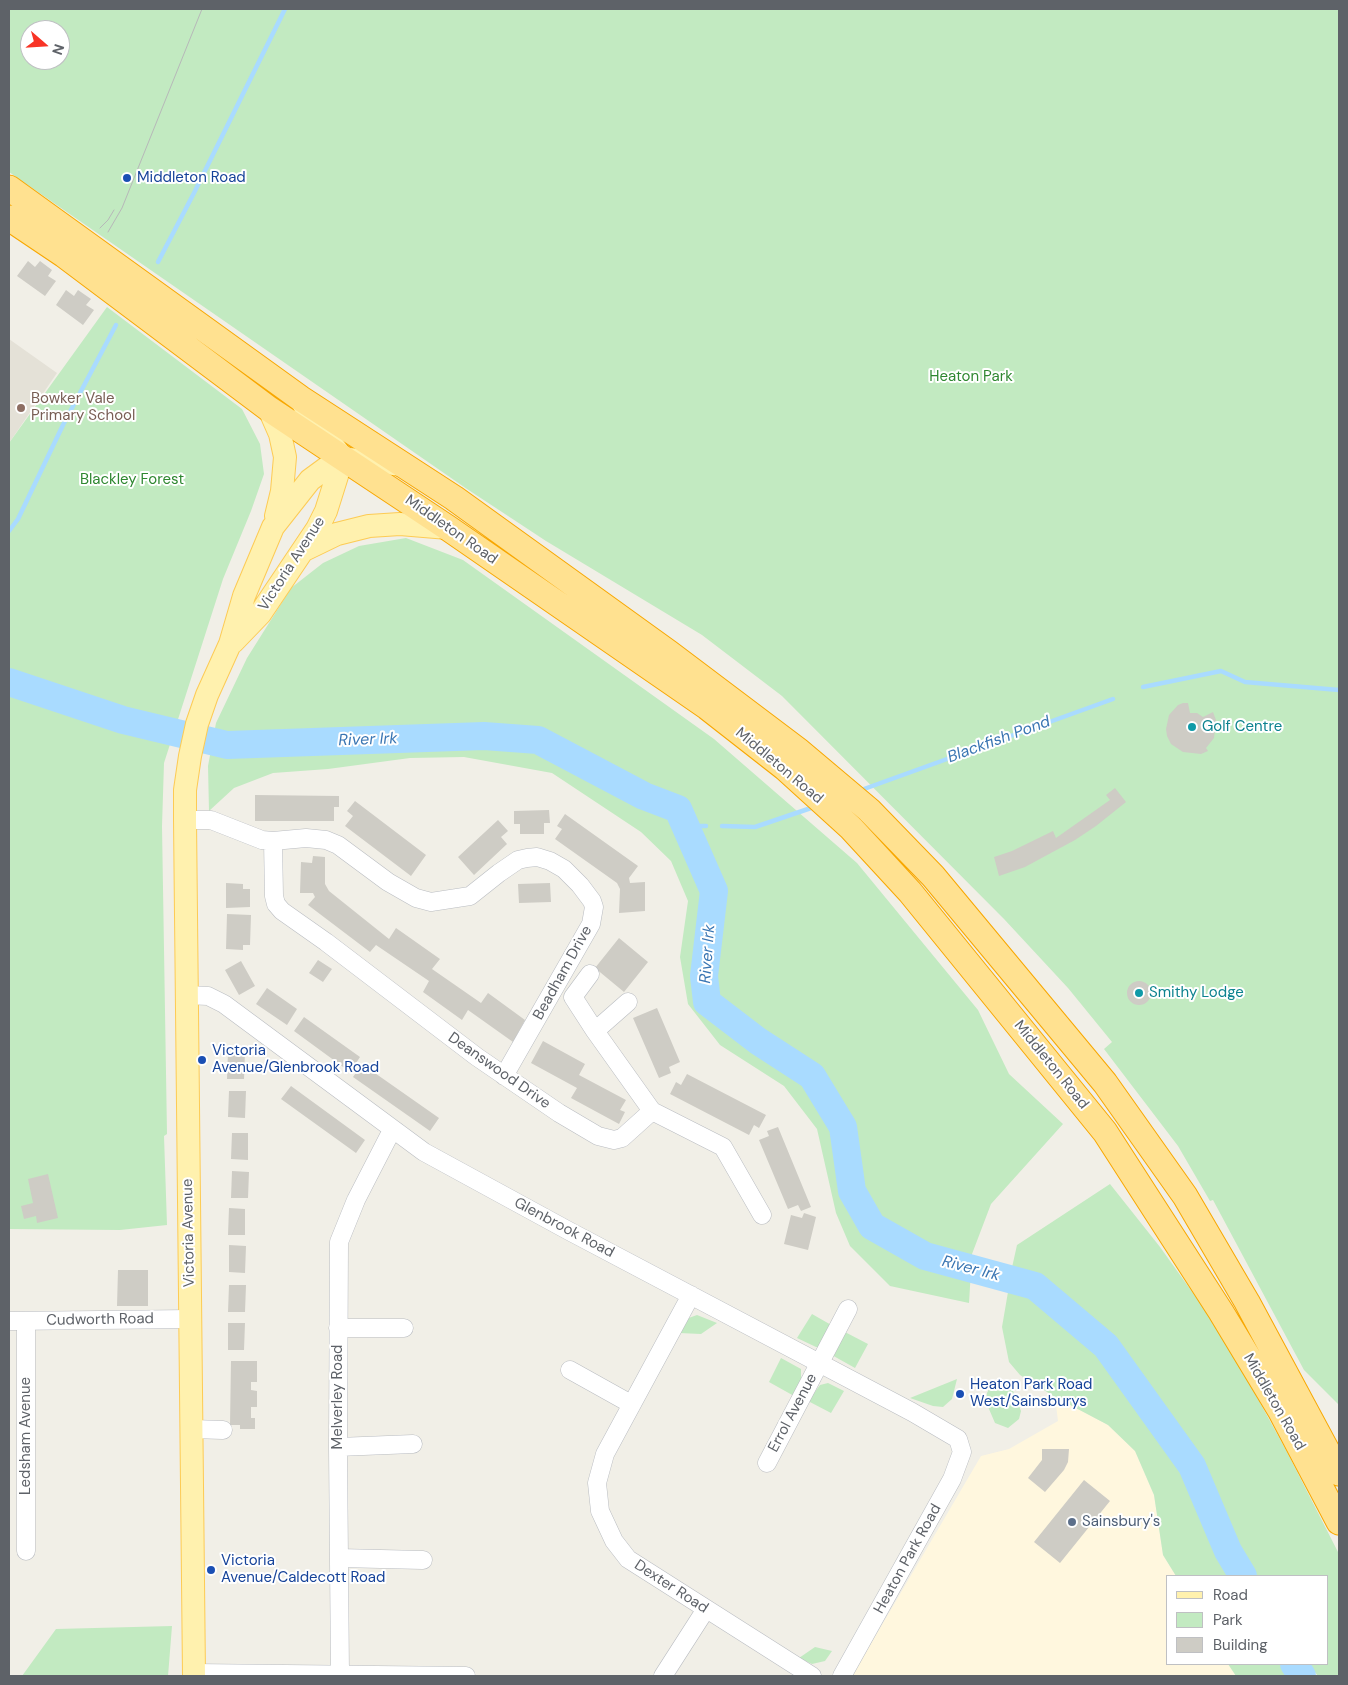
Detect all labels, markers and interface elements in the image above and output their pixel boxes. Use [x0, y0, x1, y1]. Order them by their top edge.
north arrow [20, 20, 70, 70]
text: N [48, 42, 68, 57]
place label: Middleton Road [137, 169, 246, 187]
marker: Middleton Road [121, 172, 133, 184]
park label: Heaton Park [929, 368, 1013, 386]
place label: Bowker Vale Primary School [31, 390, 135, 425]
marker: Bowker Vale Primary School [15, 402, 27, 414]
park label: Blackley Forest [80, 471, 184, 489]
street label: Middleton Road [401, 491, 501, 569]
street label: Victoria Avenue [255, 513, 329, 615]
water label: Blackfish Pond [945, 713, 1053, 767]
place label: Golf Centre [1202, 718, 1282, 736]
marker: Golf Centre [1186, 721, 1198, 733]
street label: Middleton Road [732, 724, 826, 808]
water label: River Irk [338, 729, 398, 751]
street label: Beadham Drive [530, 923, 596, 1023]
water label: River Irk [696, 924, 720, 984]
place label: Smithy Lodge [1149, 984, 1244, 1002]
marker: Smithy Lodge [1133, 987, 1145, 999]
street label: Middleton Road [1010, 1017, 1092, 1113]
street label: Deanswood Drive [444, 1029, 554, 1113]
place label: Victoria Avenue/Glenbrook Road [212, 1042, 379, 1077]
marker: Victoria Avenue/Glenbrook Road [196, 1054, 208, 1066]
street label: Victoria Avenue [179, 1178, 199, 1288]
street label: Glenbrook Road [511, 1194, 617, 1262]
water label: River Irk [940, 1252, 1002, 1286]
street label: Cudworth Road [46, 1310, 154, 1330]
street label: Melverley Road [329, 1345, 347, 1449]
street label: Middleton Road [1239, 1350, 1309, 1454]
street label: Errol Avenue [765, 1371, 821, 1455]
place label: Heaton Park Road West/Sainsburys [970, 1376, 1092, 1411]
street label: Ledsham Avenue [17, 1377, 35, 1495]
marker: Heaton Park Road West/Sainsburys [954, 1388, 966, 1400]
street label: Heaton Park Road [870, 1501, 946, 1617]
place label: Sainsbury's [1082, 1513, 1160, 1531]
marker: Sainsbury's [1066, 1516, 1078, 1528]
place label: Victoria Avenue/Caldecott Road [221, 1552, 385, 1587]
street label: Dexter Road [631, 1556, 711, 1618]
marker: Victoria Avenue/Caldecott Road [205, 1564, 217, 1576]
legend [1166, 1575, 1328, 1665]
text: Road [1213, 1585, 1248, 1605]
text: Park [1213, 1610, 1243, 1630]
text: Building [1213, 1635, 1268, 1655]

